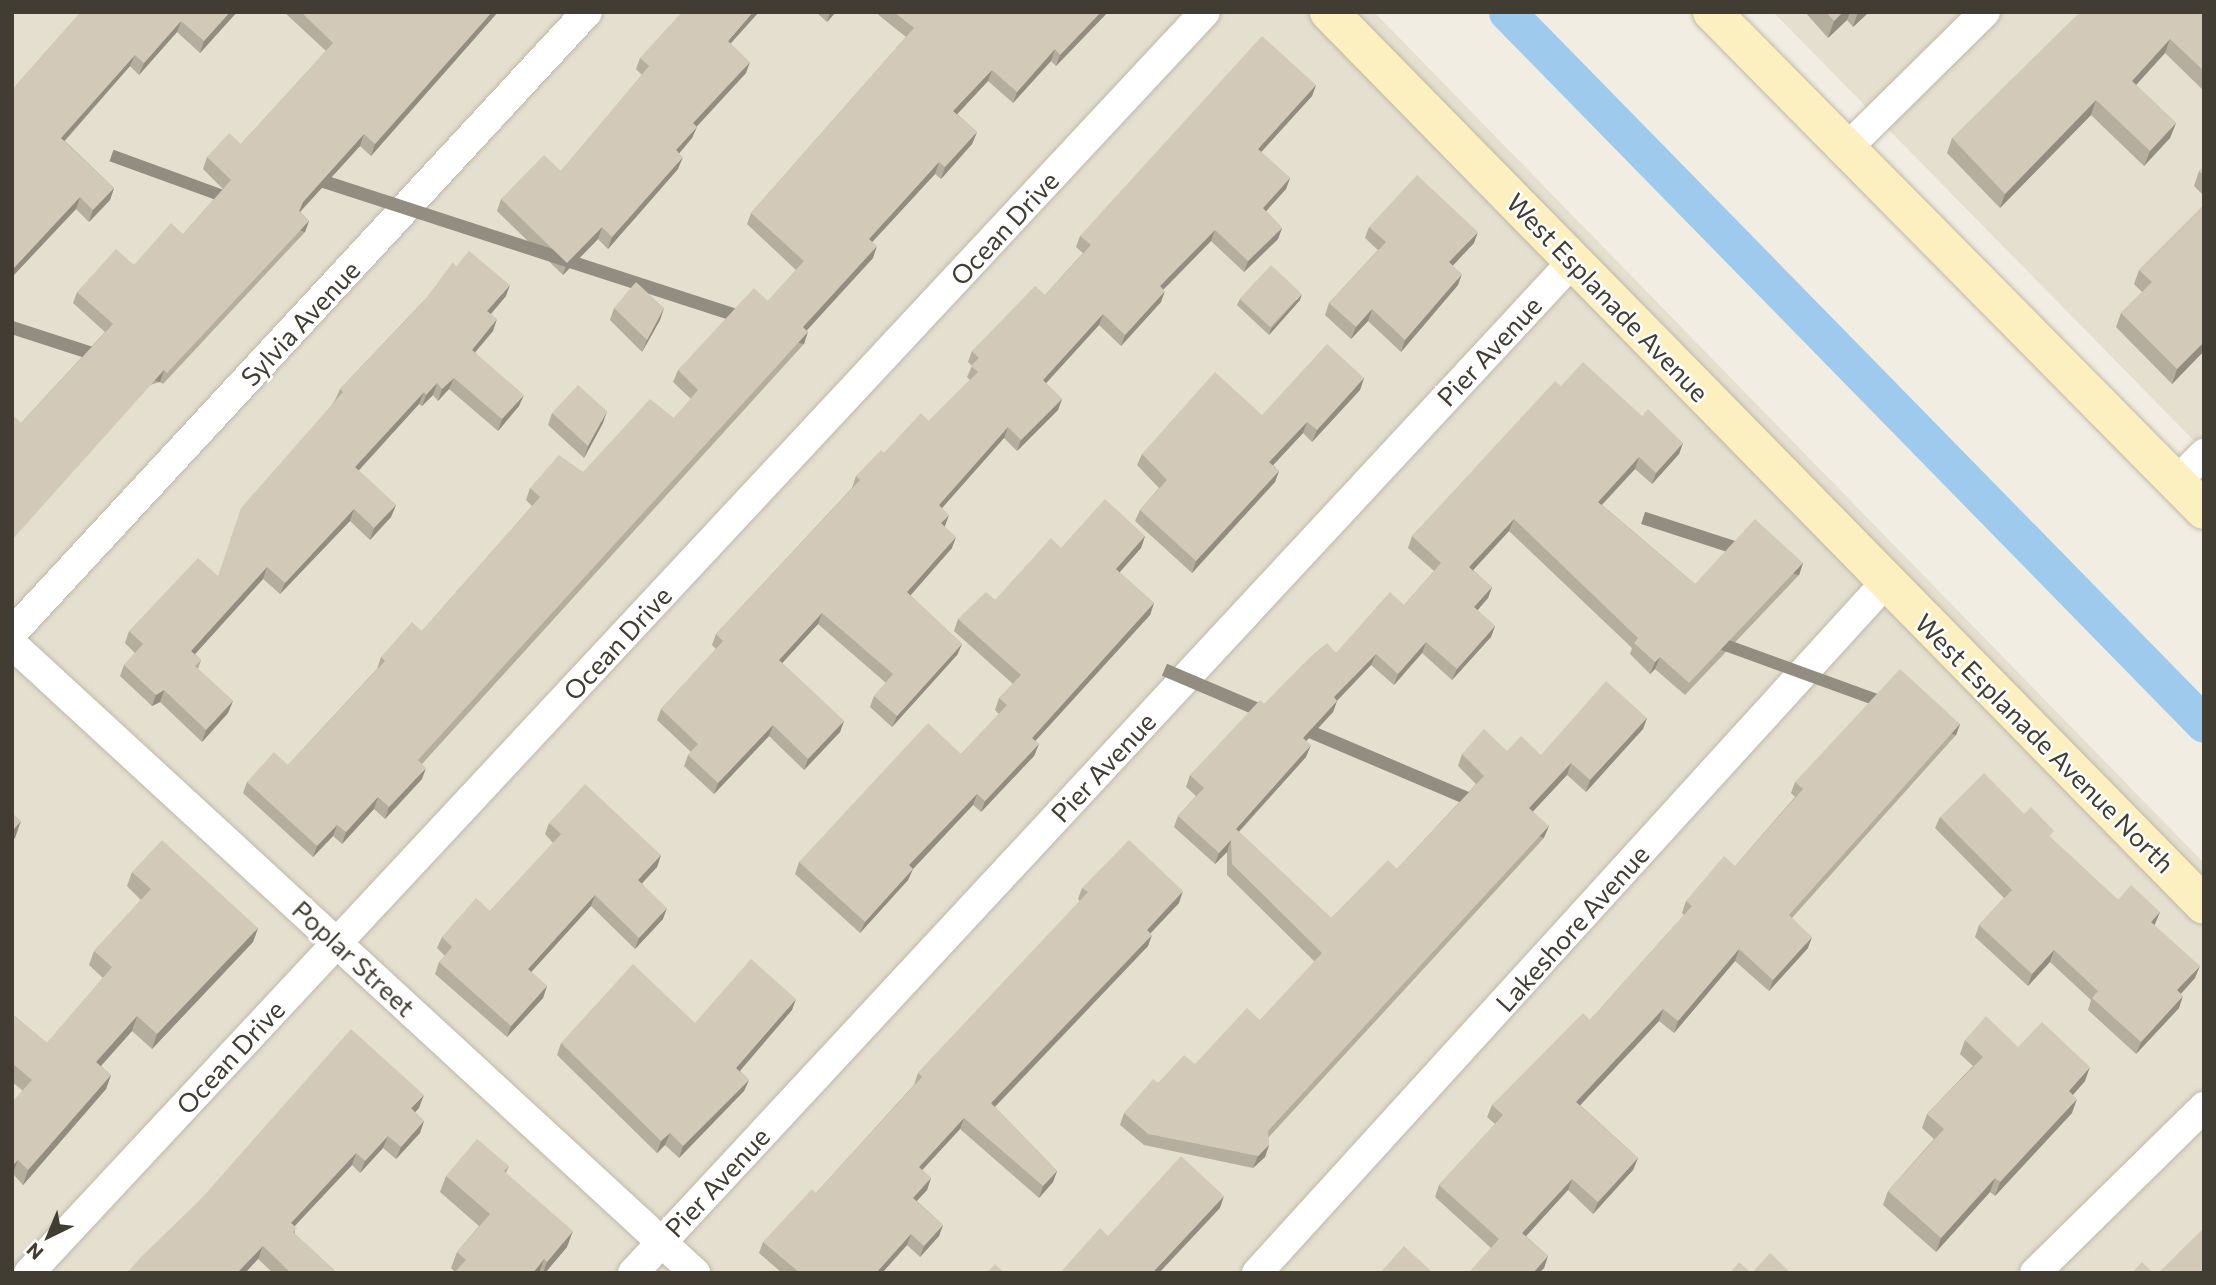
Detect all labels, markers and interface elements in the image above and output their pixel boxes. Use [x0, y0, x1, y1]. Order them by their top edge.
street label: Ocean Drive [943, 165, 1065, 291]
street label: West Esplanade Avenue [1500, 186, 1716, 408]
street label: Sylvia Avenue [234, 254, 366, 392]
street label: Pier Avenue [1430, 290, 1548, 412]
street label: Ocean Drive [556, 580, 678, 706]
street label: West Esplanade Avenue North [1909, 607, 2181, 879]
street label: Pier Avenue [1044, 706, 1162, 828]
street label: Lakeshore Avenue [1489, 838, 1655, 1018]
street label: Poplar Street [286, 893, 422, 1023]
street label: Ocean Drive [169, 994, 291, 1120]
street label: Pier Avenue [658, 1121, 776, 1243]
north arrow [14, 1201, 84, 1271]
text: N [21, 1238, 47, 1265]

